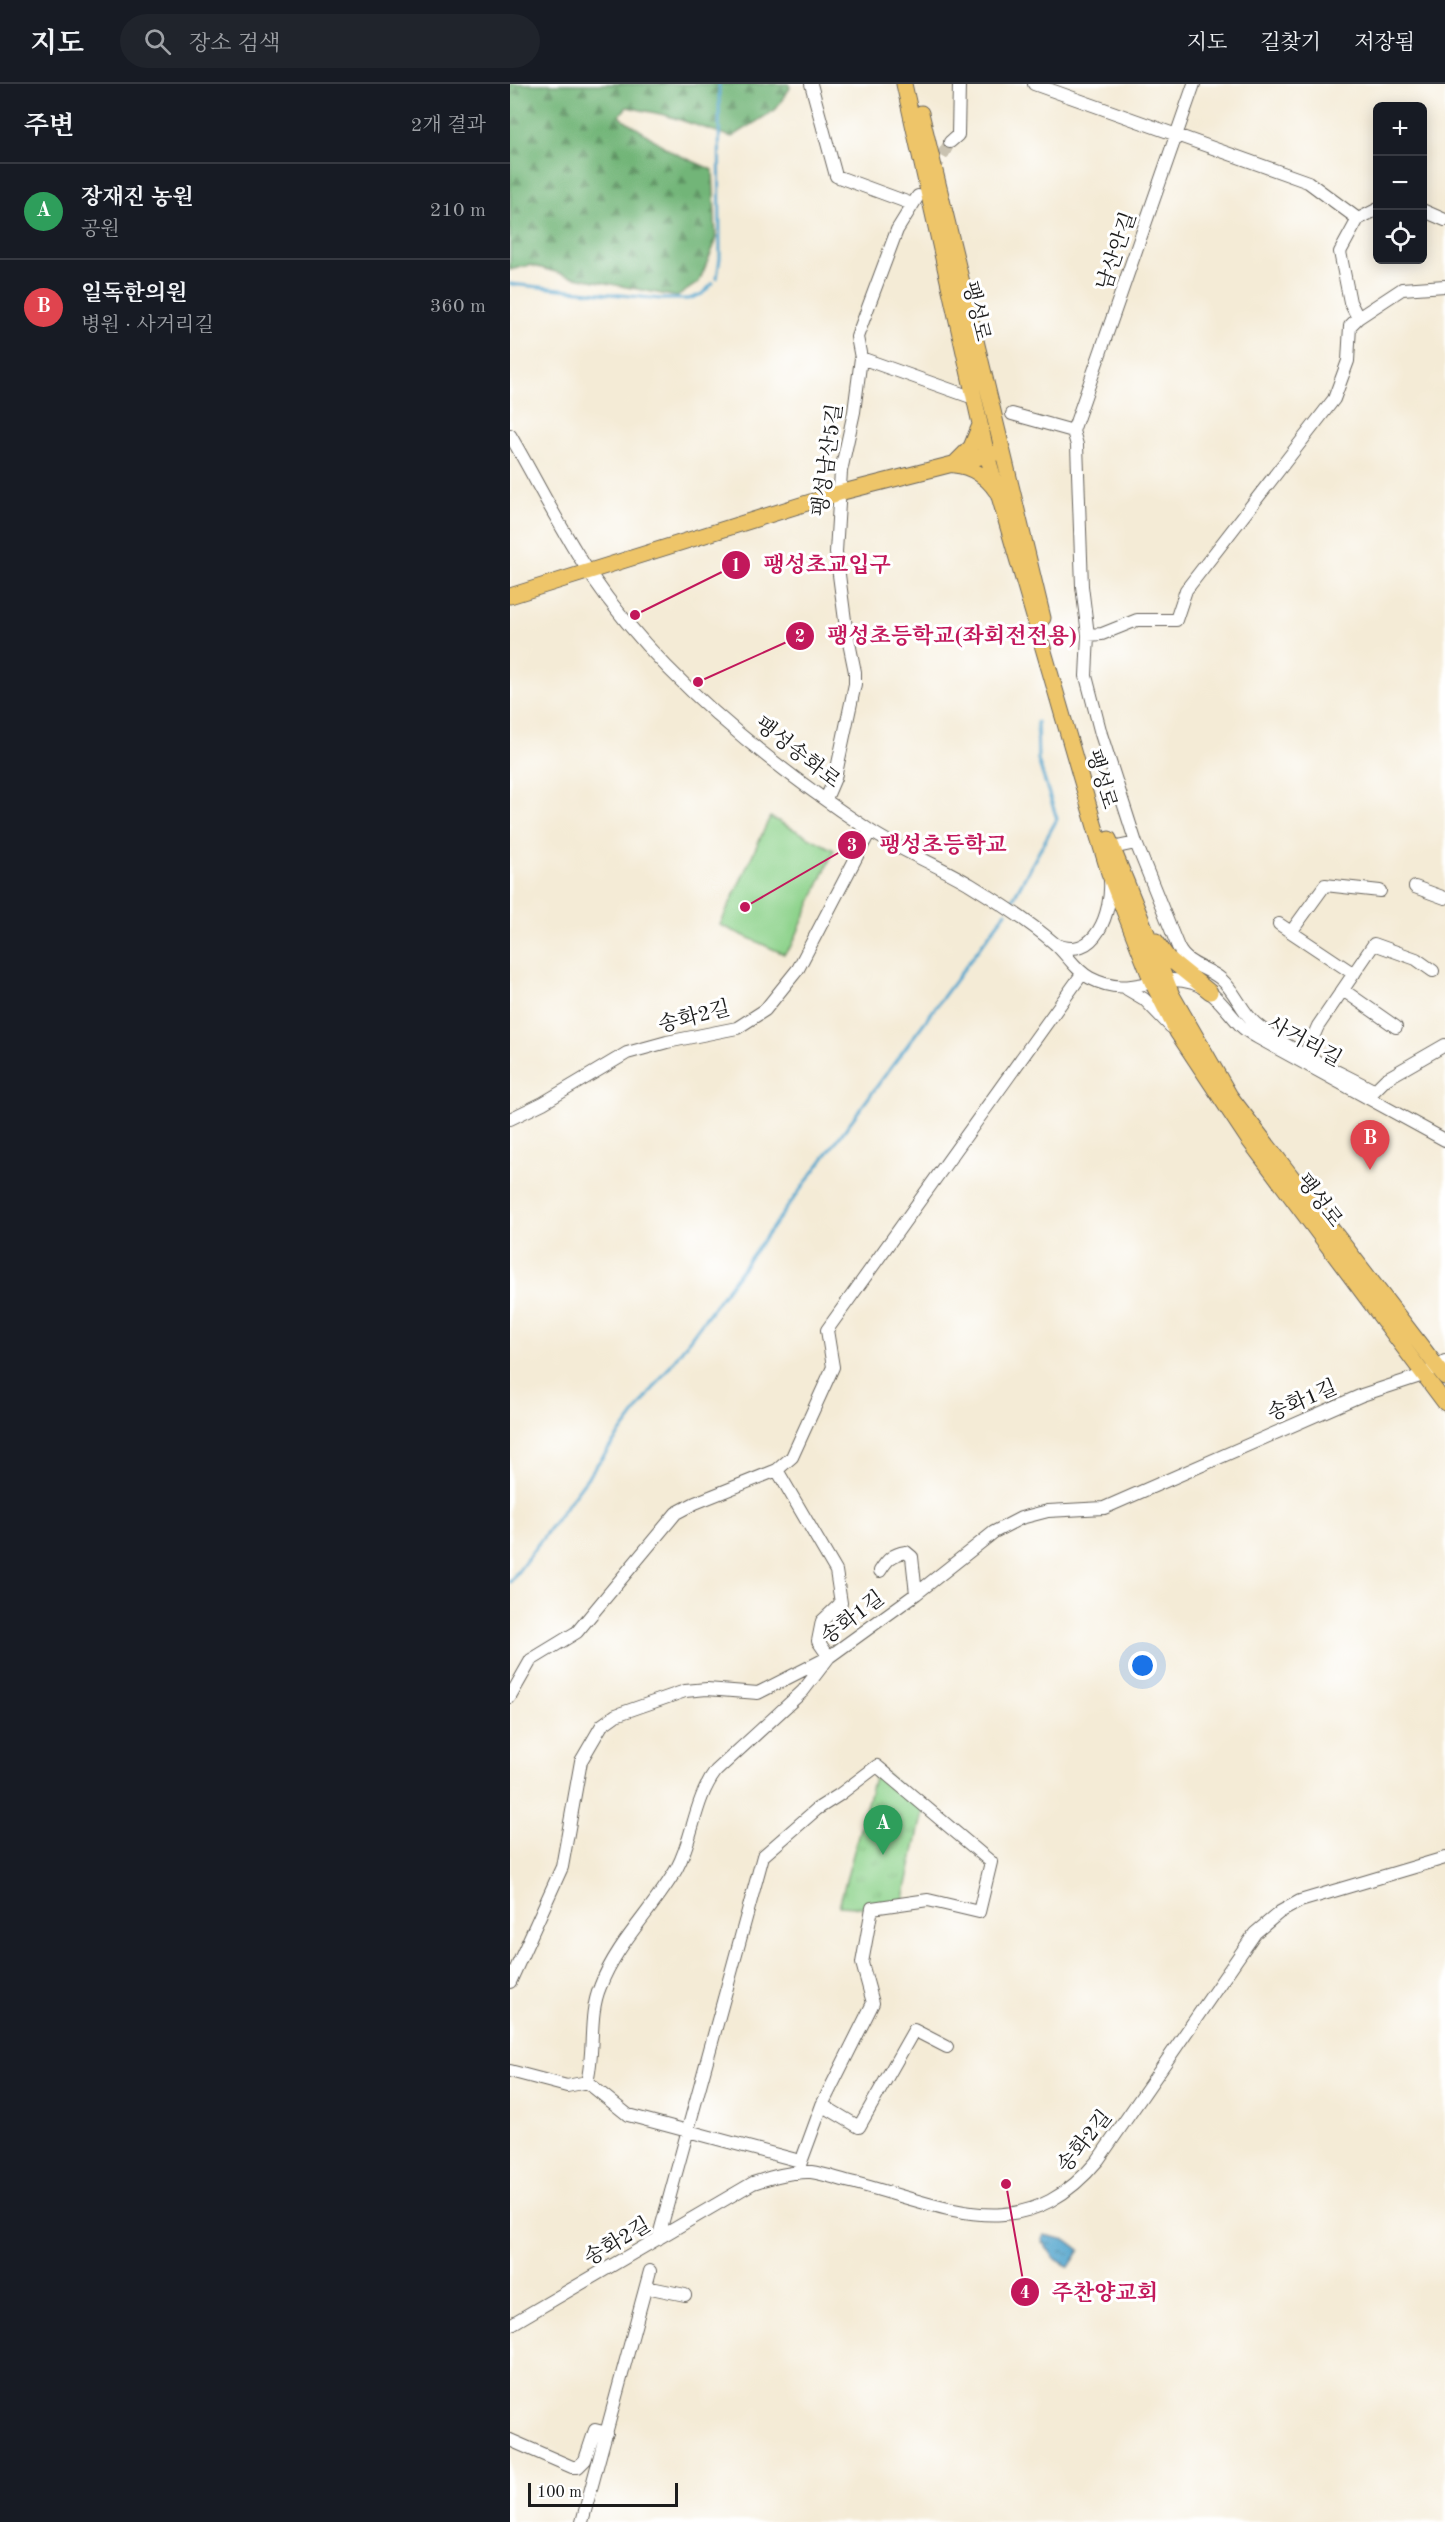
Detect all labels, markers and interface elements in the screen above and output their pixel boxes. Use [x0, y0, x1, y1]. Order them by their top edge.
search box [120, 14, 540, 68]
icon: search [141, 25, 174, 58]
text: 지도 [30, 31, 84, 59]
text: 장소 검색 [189, 33, 280, 55]
text: 지도 [1187, 33, 1227, 54]
text: 길찾기 [1260, 33, 1321, 54]
text: 저장됨 [1354, 33, 1415, 54]
map controls [1373, 102, 1427, 264]
button: + [1373, 102, 1427, 156]
text: 주변 [24, 114, 74, 140]
text: 2개 결과 [411, 116, 486, 136]
button: − [1373, 156, 1427, 210]
text: 장재진 농원 [81, 187, 193, 209]
text: A [36, 201, 51, 221]
text: 210 m [430, 201, 486, 221]
street label: 남산안길 [1092, 209, 1141, 293]
button: locate [1373, 210, 1427, 264]
text: 공원 [81, 220, 120, 240]
street label: 팽성로 [958, 279, 995, 343]
text: 일독한의원 [81, 283, 187, 305]
text: B [36, 297, 51, 317]
text: 360 m [430, 297, 486, 317]
text: 병원 · 사거리길 [81, 316, 214, 336]
street label: 팽성남산5길 [808, 402, 847, 518]
callout: 팽성초교입구 [721, 545, 903, 585]
text: 팽성초교입구 [763, 552, 891, 577]
text: 1 [731, 557, 741, 575]
callout: 팽성초등학교(좌회전전용) [785, 616, 1089, 656]
text: 팽성초등학교(좌회전전용) [827, 623, 1077, 648]
text: 2 [795, 628, 805, 646]
street label: 팽성송화로 [751, 712, 845, 793]
street label: 팽성로 [1082, 747, 1121, 812]
callout: 팽성초등학교 [837, 825, 1019, 865]
text: 팽성초등학교 [879, 832, 1007, 857]
text: 3 [847, 837, 857, 855]
street label: 송화2길 [656, 996, 732, 1036]
street label: 사거리길 [1264, 1012, 1346, 1071]
pin: B [1350, 1120, 1390, 1170]
street label: 팽성로 [1292, 1169, 1347, 1232]
street label: 송화1길 [1264, 1376, 1340, 1425]
street label: 송화1길 [816, 1586, 888, 1649]
your location [1128, 1651, 1157, 1680]
pin: A [864, 1806, 902, 1855]
street label: 송화2길 [1052, 2106, 1116, 2177]
street label: 송화2길 [580, 2213, 654, 2270]
callout: 주찬양교회 [1010, 2272, 1170, 2312]
text: 주찬양교회 [1052, 2280, 1158, 2305]
text: 4 [1020, 2284, 1030, 2302]
scale bar [528, 2480, 678, 2508]
text: 100 m [537, 2485, 582, 2501]

